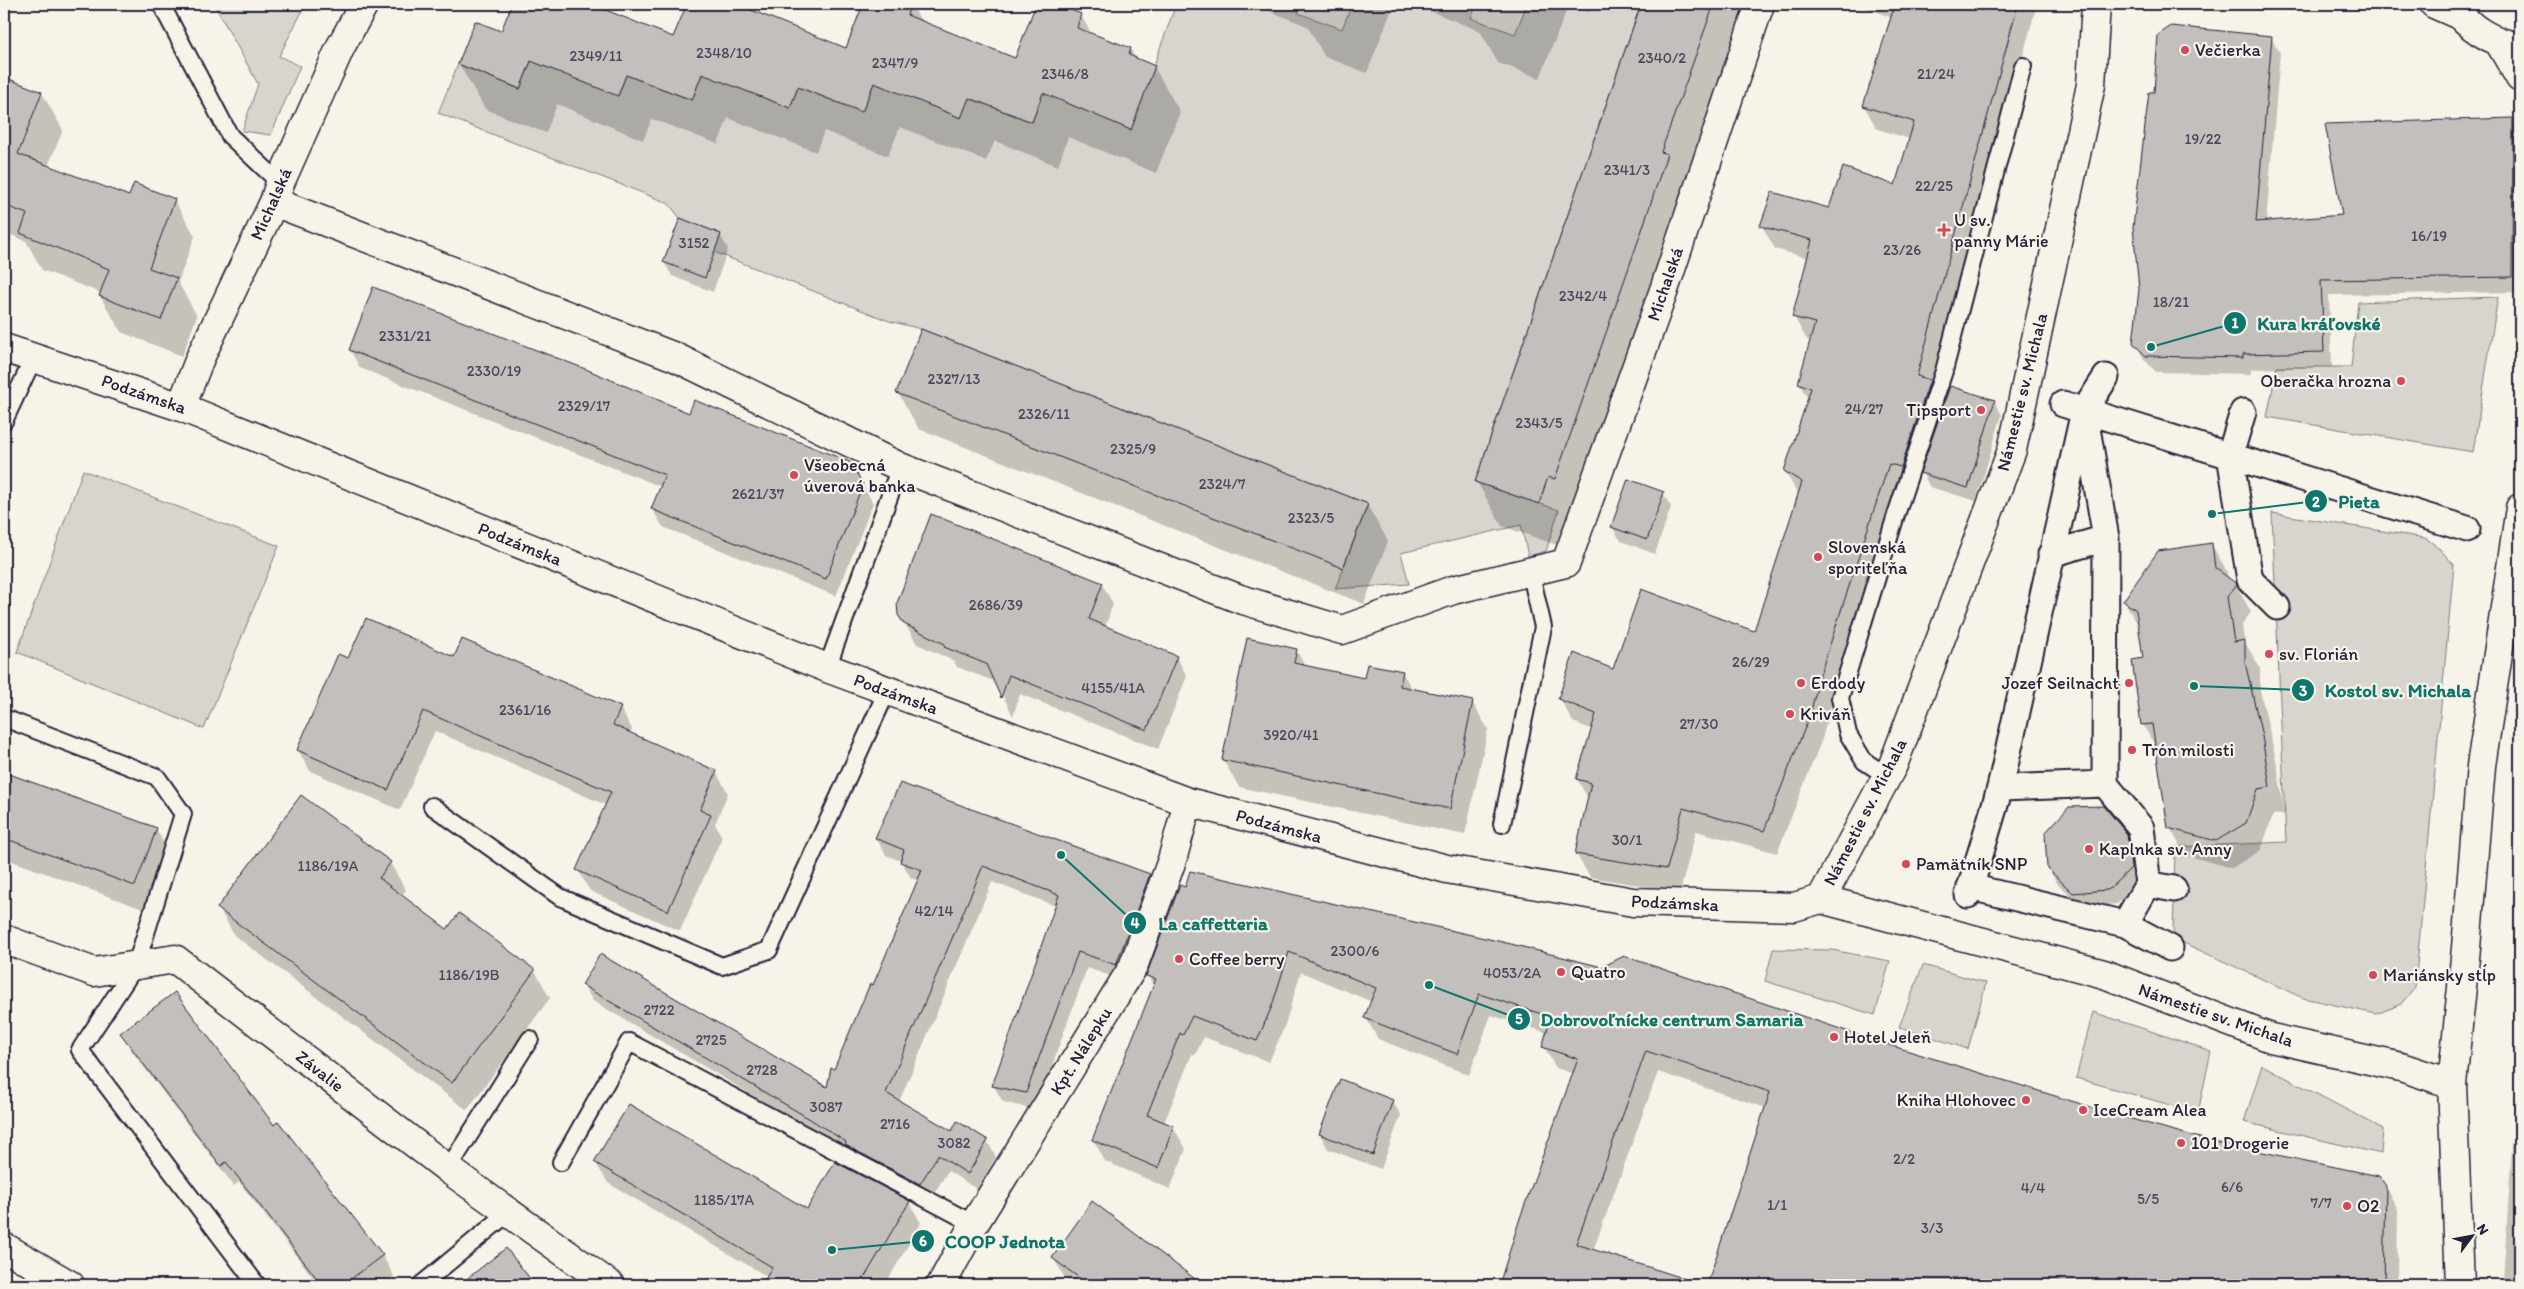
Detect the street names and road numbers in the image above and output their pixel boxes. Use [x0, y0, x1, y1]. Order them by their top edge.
street label: Michalská [245, 164, 297, 244]
street label: Michalská [1642, 243, 1688, 324]
street label: Námestie sv. Michala [1992, 310, 2052, 473]
street label: Podzámska [99, 369, 190, 419]
street label: Podzámska [475, 517, 566, 571]
street label: Podzámska [851, 669, 942, 720]
street label: Námestie sv. Michala [1818, 734, 1912, 889]
street label: Podzámska [1234, 804, 1325, 848]
street label: Podzámska [1630, 890, 1720, 916]
street label: Námestie sv. Michala [2136, 978, 2297, 1052]
street label: Kpt. Nálepku [1045, 1003, 1117, 1099]
street label: Závalie [291, 1045, 349, 1097]

